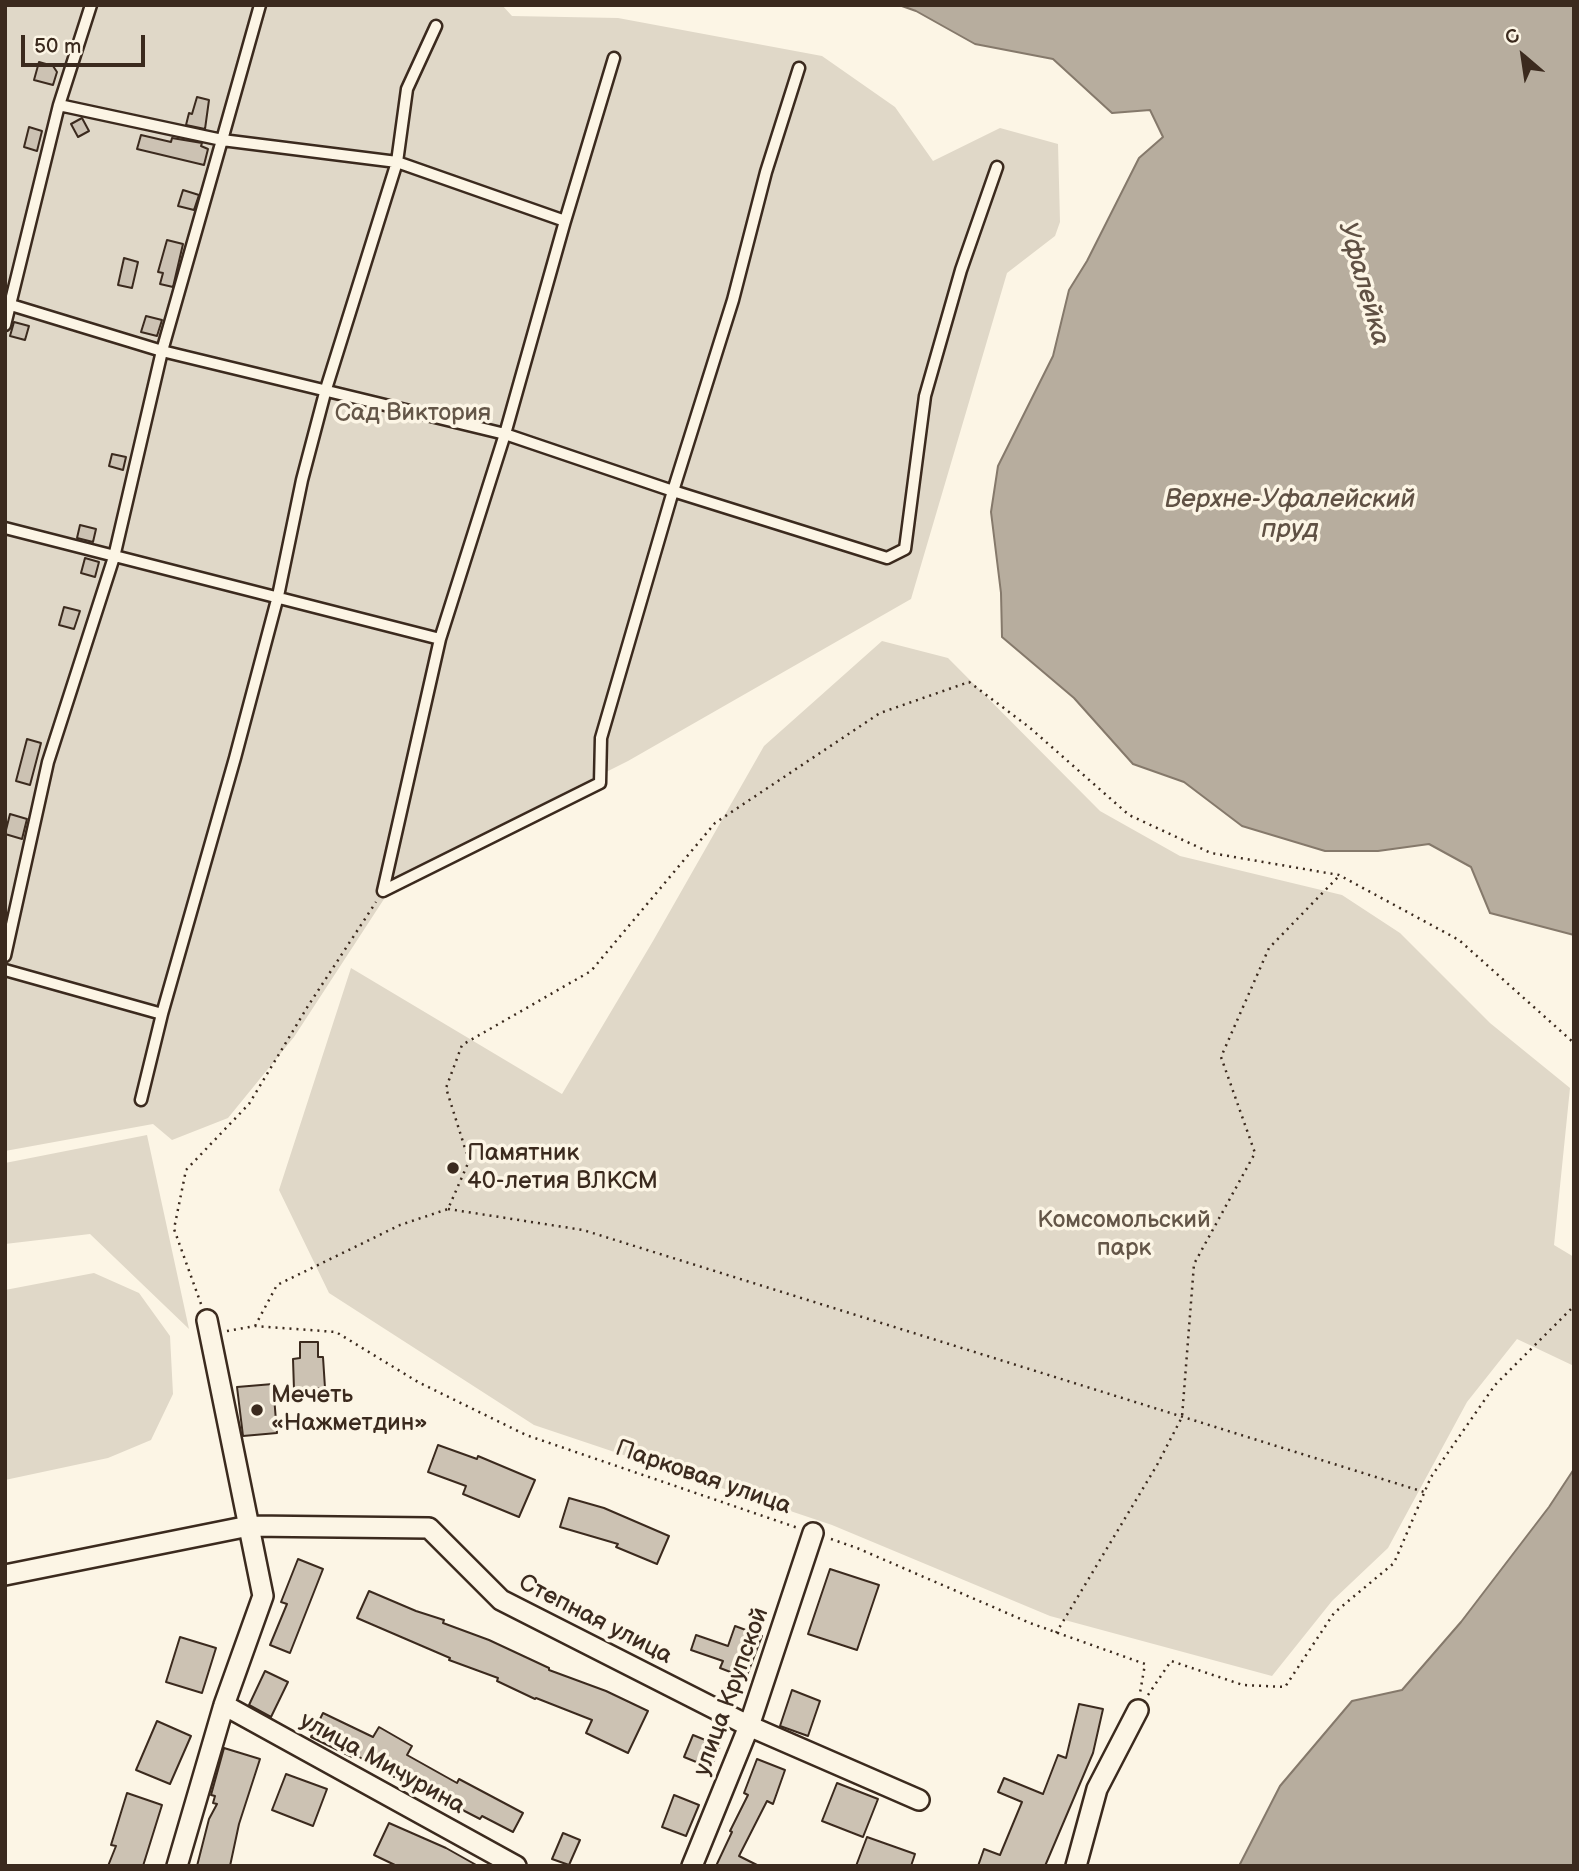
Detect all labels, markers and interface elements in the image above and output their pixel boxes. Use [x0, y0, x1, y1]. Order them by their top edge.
scale bar [24, 21, 149, 65]
north arrow [1488, 21, 1558, 91]
text: С [1501, 24, 1524, 50]
text: 50 m [34, 34, 81, 59]
water label: Уфалейка [1330, 218, 1396, 350]
park label: Сад Виктория [335, 400, 491, 428]
water label: Верхне-Уфалейский пруд [1165, 484, 1415, 546]
place label: Памятник 40-летия ВЛКСМ [467, 1140, 658, 1196]
marker: Памятник 40-летия ВЛКСМ [445, 1160, 461, 1176]
park label: Комсомольский парк [1037, 1207, 1211, 1263]
place label: Мечеть «Нажметдин» [271, 1382, 428, 1438]
marker: Мечеть «Нажметдин» [249, 1402, 265, 1418]
street label: Парковая улица [612, 1435, 794, 1521]
street label: Степная улица [513, 1569, 677, 1671]
street label: улица Крупской [688, 1604, 776, 1780]
street label: улица Мичурина [294, 1707, 470, 1821]

